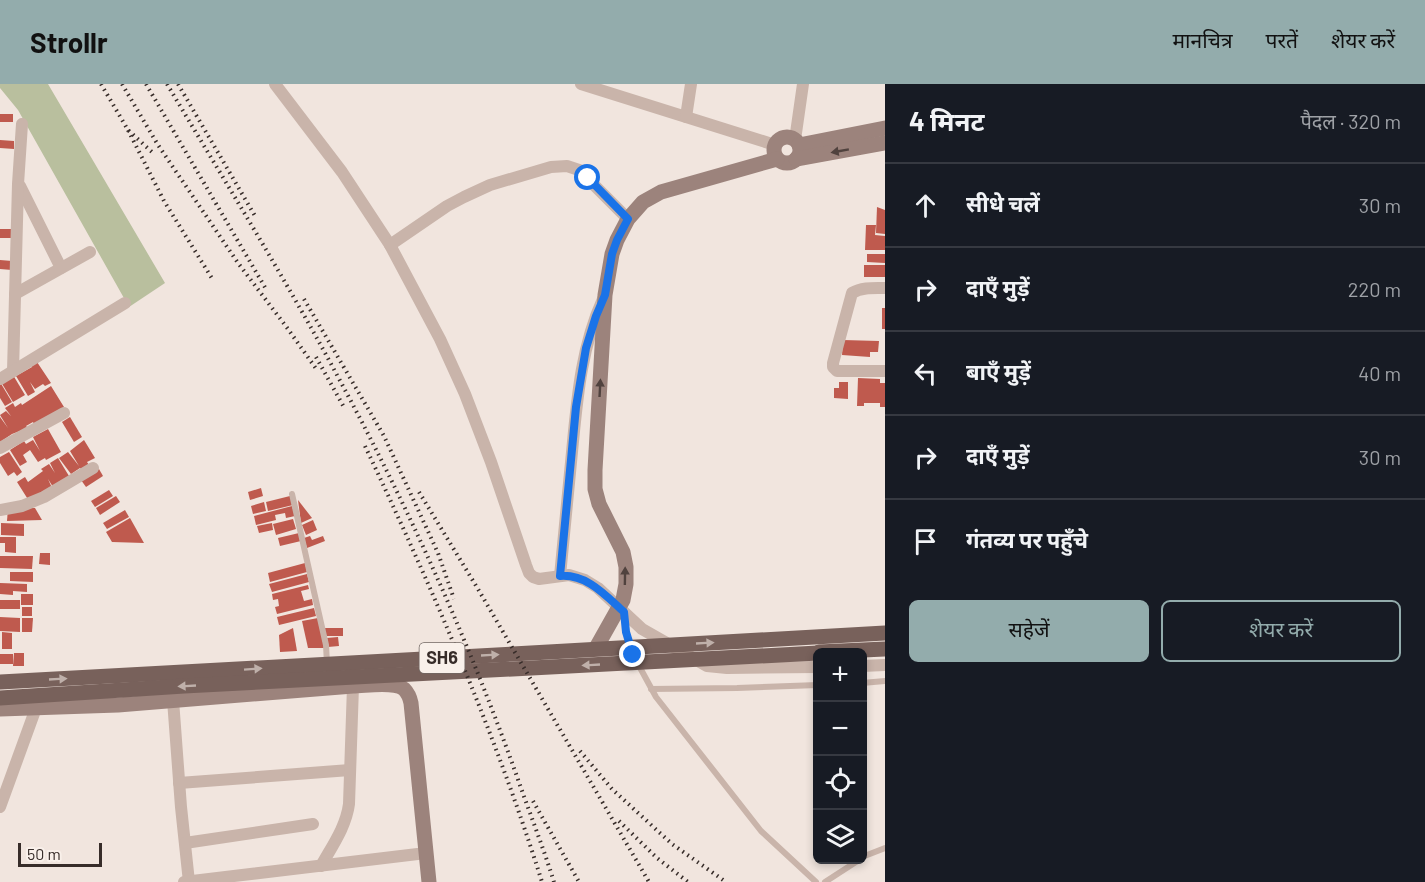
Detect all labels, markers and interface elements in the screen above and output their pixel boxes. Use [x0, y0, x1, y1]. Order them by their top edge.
text: Strollr [30, 25, 108, 59]
text: मानचित्र [1173, 27, 1233, 52]
text: परतें [1266, 27, 1298, 52]
text: शेयर करें [1331, 27, 1395, 52]
text: 4 मिनट [909, 105, 985, 136]
text: पैदल · 320 m [1300, 109, 1401, 133]
one-way arrow [831, 147, 850, 156]
route start [574, 164, 600, 190]
icon: ahead [909, 189, 942, 222]
text: सीधे चलें [966, 190, 1040, 216]
text: 30 m [1359, 193, 1401, 217]
icon: right [909, 273, 942, 306]
text: दाएँ मुड़ें [966, 274, 1029, 300]
text: 220 m [1348, 277, 1401, 301]
icon: left [909, 357, 942, 390]
text: बाएँ मुड़ें [966, 358, 1031, 384]
text: 40 m [1358, 361, 1401, 385]
one-way arrow [596, 379, 605, 398]
icon: right [909, 441, 942, 474]
text: दाएँ मुड़ें [966, 442, 1029, 468]
text: 30 m [1359, 445, 1401, 469]
icon: arrive [909, 525, 942, 558]
text: गंतव्य पर पहुँचे [966, 526, 1088, 552]
one-way arrow [621, 567, 630, 586]
button: सहेजें [909, 600, 1149, 662]
button: शेयर करें [1161, 600, 1401, 662]
one-way arrow [696, 638, 715, 647]
route end [619, 641, 645, 667]
road number: SH6 [420, 643, 464, 673]
map controls [813, 648, 867, 864]
button: + [813, 648, 867, 702]
one-way arrow [480, 650, 499, 659]
one-way arrow [582, 660, 601, 669]
one-way arrow [244, 664, 263, 674]
one-way arrow [49, 675, 68, 684]
one-way arrow [177, 682, 196, 691]
button: − [813, 702, 867, 756]
button: locate [813, 756, 867, 810]
button: layers [813, 810, 867, 864]
scale bar [18, 840, 102, 868]
text: 50 m [27, 844, 61, 863]

